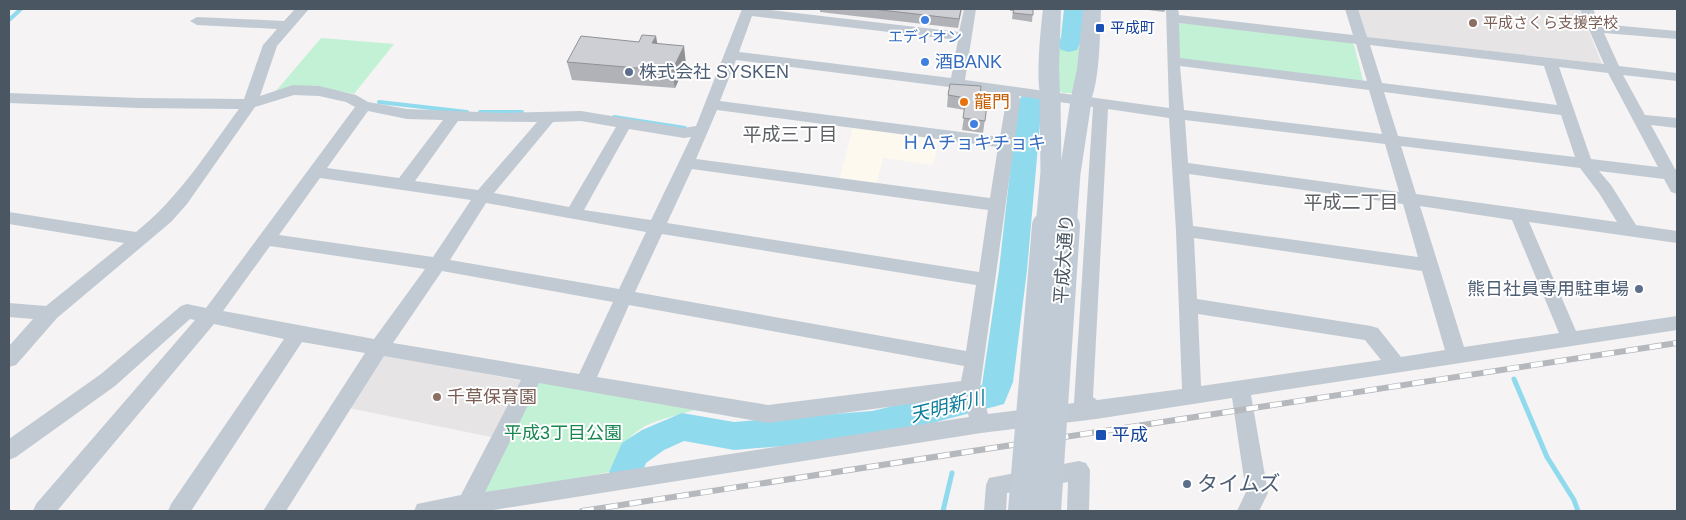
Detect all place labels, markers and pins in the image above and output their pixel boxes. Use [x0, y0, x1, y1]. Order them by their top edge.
marker: エディオン [919, 14, 931, 26]
place label: 平成さくら支援学校 [1483, 14, 1618, 31]
marker: 平成さくら支援学校 [1467, 17, 1479, 29]
place label: 平成町 [1110, 19, 1155, 36]
marker: 平成町 [1094, 22, 1106, 34]
place label: エディオン [888, 28, 962, 45]
place label: 酒BANK [935, 52, 1002, 72]
marker: 酒BANK [919, 56, 931, 68]
place label: 株式会社 SYSKEN [639, 62, 789, 82]
marker: 株式会社 SYSKEN [623, 66, 635, 78]
place label: 龍門 [974, 92, 1010, 112]
marker: 龍門 [958, 96, 970, 108]
marker: ＨＡチョキチョキ [968, 118, 980, 130]
place label: ＨＡチョキチョキ [902, 133, 1046, 153]
place label: 熊日社員専用駐車場 [1467, 279, 1629, 299]
marker: 熊日社員専用駐車場 [1633, 283, 1645, 295]
place label: 千草保育園 [447, 387, 537, 407]
marker: 千草保育園 [431, 391, 443, 403]
place label: 平成 [1112, 425, 1148, 445]
marker: 平成 [1094, 428, 1108, 442]
place label: タイムズ [1197, 472, 1281, 495]
marker: タイムズ [1181, 478, 1193, 490]

